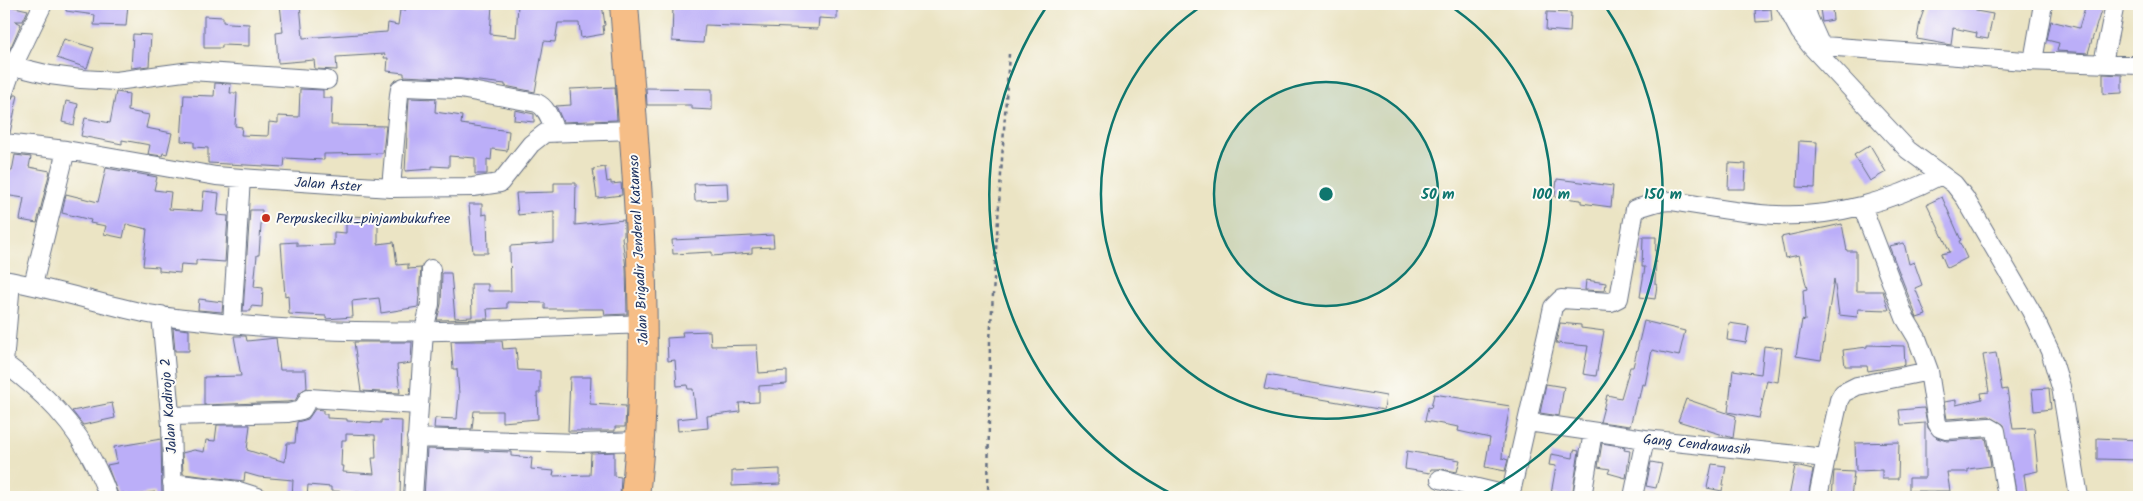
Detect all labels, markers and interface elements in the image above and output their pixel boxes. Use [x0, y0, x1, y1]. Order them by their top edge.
street label: Jalan Brigadir Jenderal Katamso [623, 154, 655, 346]
street label: Jalan Aster [294, 172, 363, 198]
text: 50 m [1420, 183, 1455, 207]
text: 100 m [1532, 183, 1570, 207]
text: 150 m [1644, 183, 1682, 207]
centre of rings [1317, 185, 1335, 203]
place label: Perpuskecilku_pinjambukufree [276, 208, 451, 230]
marker: Perpuskecilku_pinjambukufree [260, 212, 272, 224]
street label: Jalan Kadirojo 2 [155, 357, 183, 455]
street label: Gang Cendrawasih [1642, 428, 1752, 462]

